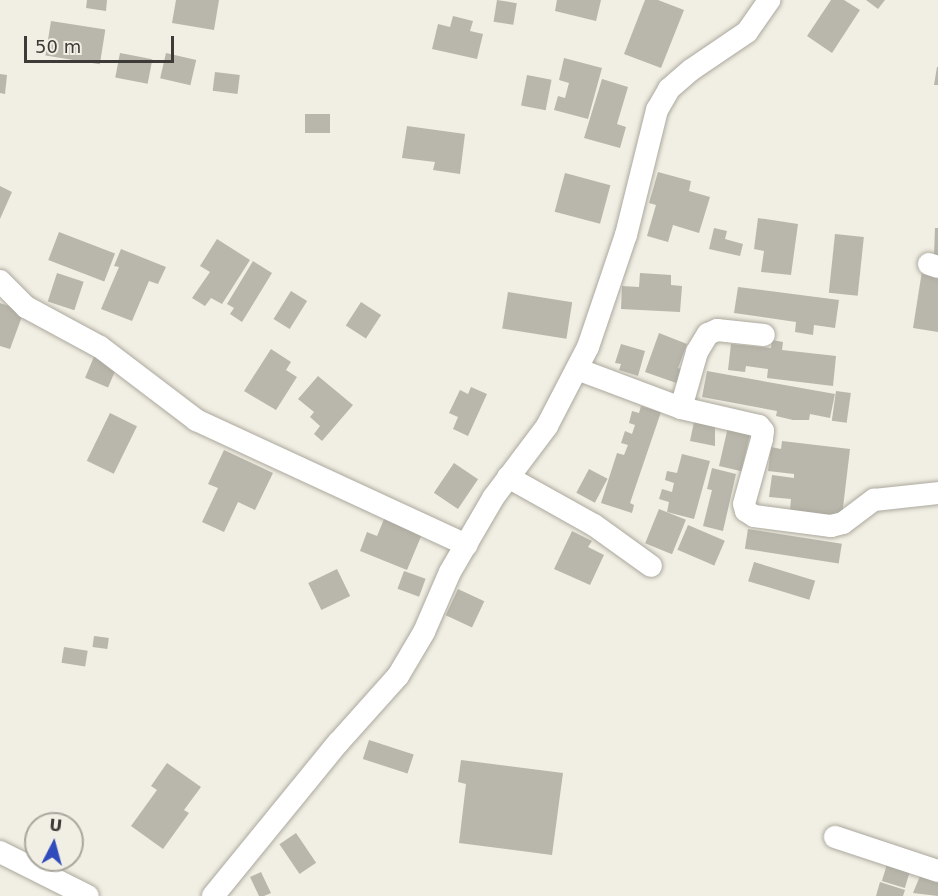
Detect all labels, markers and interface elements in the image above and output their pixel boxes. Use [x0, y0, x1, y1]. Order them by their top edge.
scale bar [27, 24, 177, 62]
text: 50 m [35, 36, 81, 57]
north arrow [24, 812, 84, 872]
text: U [48, 815, 63, 836]

